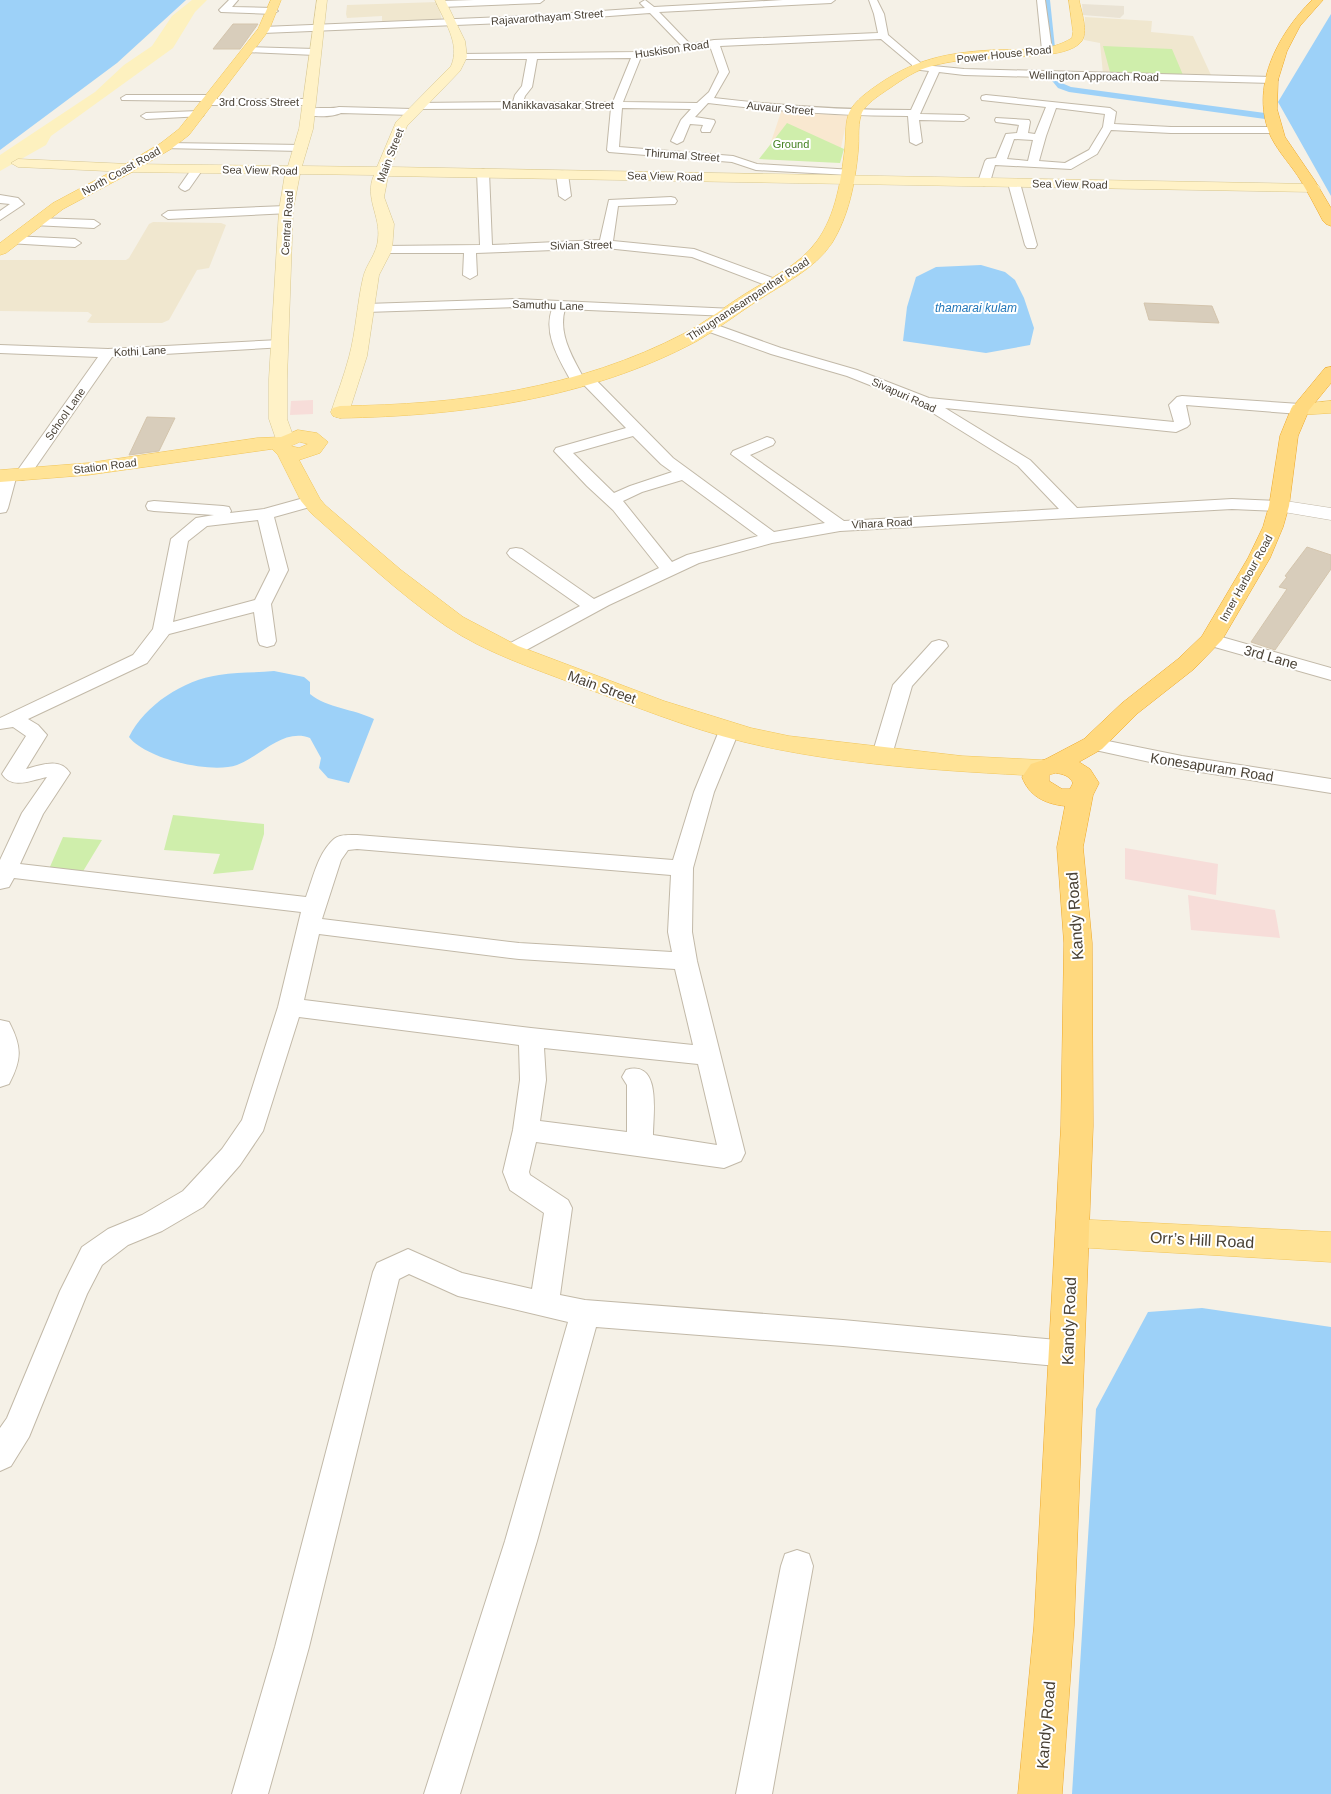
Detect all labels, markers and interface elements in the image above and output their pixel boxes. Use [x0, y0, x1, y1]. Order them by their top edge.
street label: Rajavarothayam Street [490, 7, 604, 27]
street label: Huskison Road [634, 38, 710, 60]
street label: Power House Road [956, 43, 1052, 65]
street label: Wellington Approach Road [1029, 69, 1159, 83]
street label: 3rd Cross Street [219, 96, 299, 108]
street label: Manikkavasakar Street [502, 99, 614, 111]
street label: Auvaur Street [746, 99, 814, 117]
street label: Main Street [374, 127, 406, 183]
park label: Ground [773, 138, 809, 150]
street label: North Coast Road [80, 144, 162, 198]
street label: Thirumal Street [644, 146, 720, 164]
street label: Sea View Road [222, 163, 298, 177]
street label: Sea View Road [627, 169, 703, 183]
street label: Sea View Road [1032, 177, 1108, 191]
street label: Central Road [279, 190, 295, 256]
street label: Sivian Street [550, 238, 612, 252]
street label: Thirugnanasampanthar Road [685, 255, 811, 343]
street label: Samuthu Lane [512, 298, 584, 312]
water label: thamarai kulam [935, 301, 1017, 315]
street label: Kothi Lane [113, 344, 167, 358]
street label: Sivapuri Road [870, 375, 938, 415]
street label: School Lane [43, 386, 87, 442]
street label: Station Road [73, 456, 137, 476]
street label: Vihara Road [851, 515, 913, 531]
street label: Inner Harbour Road [1217, 533, 1275, 623]
street label: 3rd Lane [1242, 642, 1300, 672]
street label: Main Street [566, 667, 638, 707]
street label: Konesapuram Road [1149, 749, 1275, 785]
street label: Kandy Road [1063, 871, 1087, 961]
street label: Orr’s Hill Road [1149, 1229, 1255, 1251]
street label: Kandy Road [1059, 1277, 1079, 1365]
street label: Kandy Road [1034, 1680, 1058, 1770]

